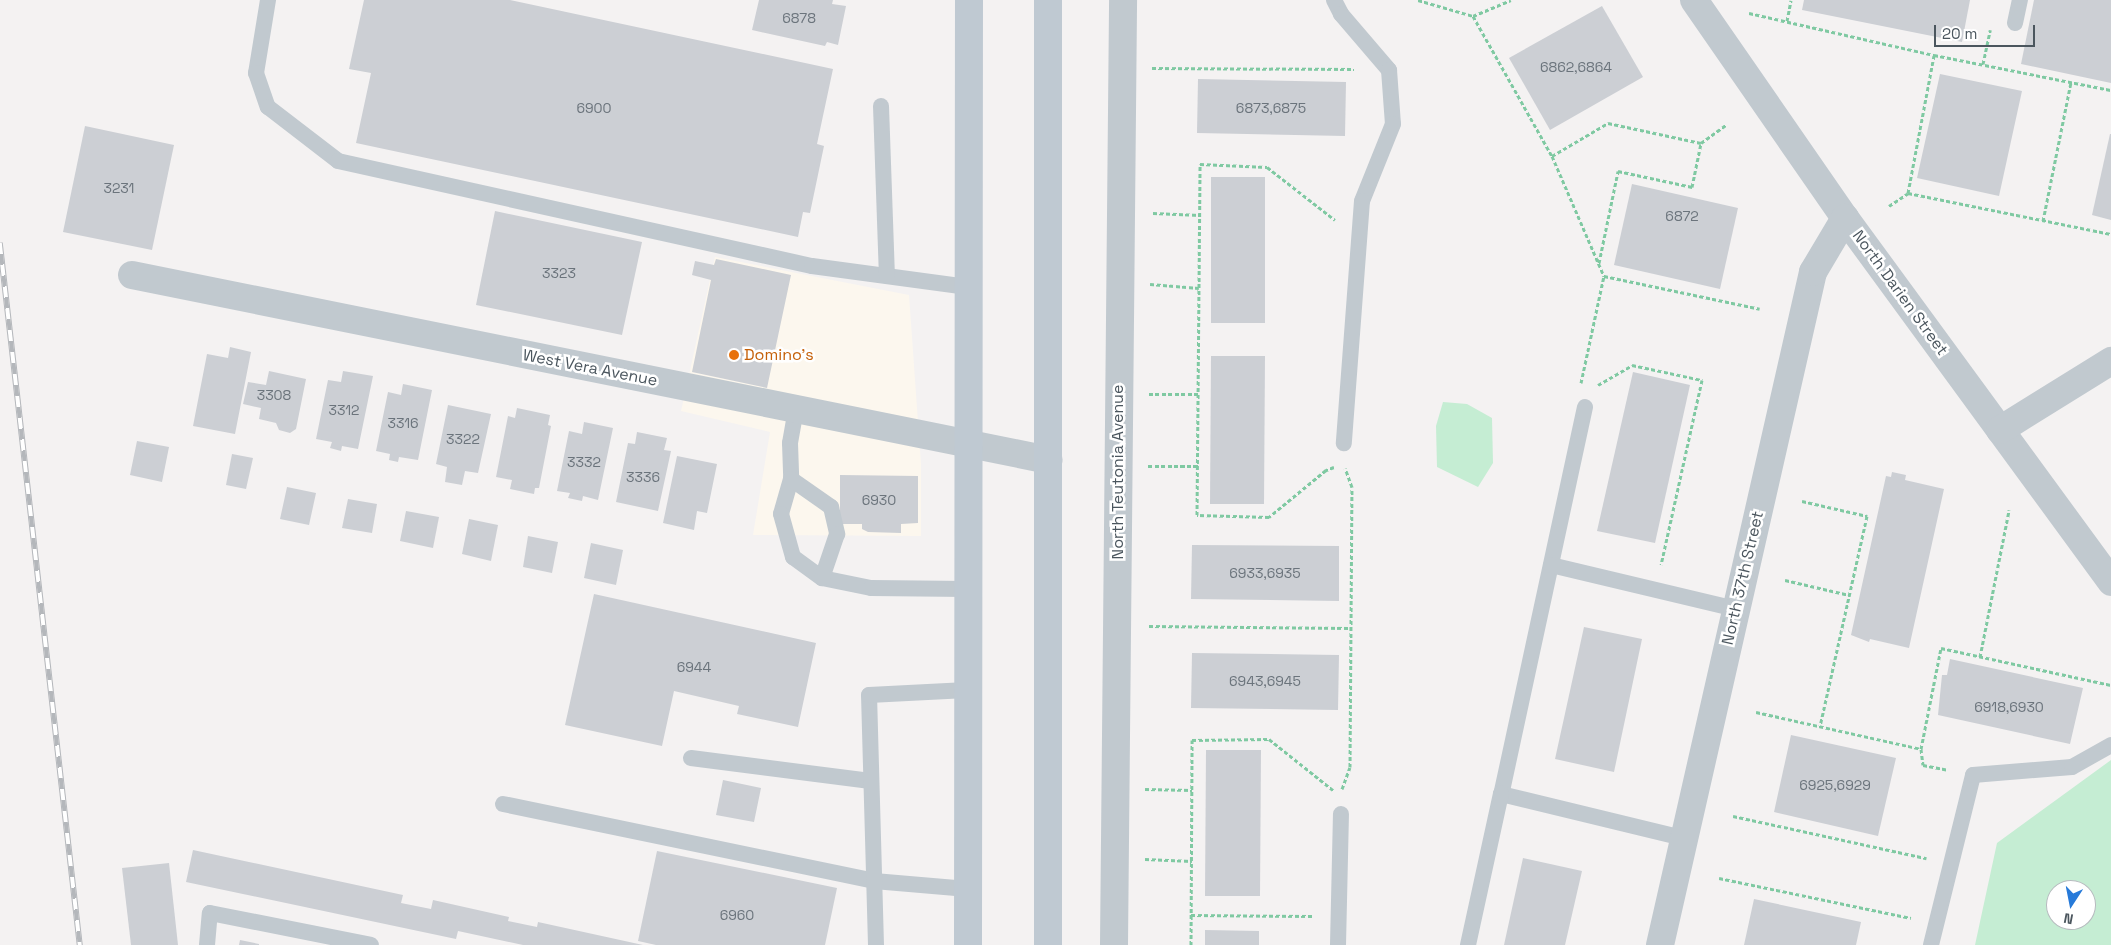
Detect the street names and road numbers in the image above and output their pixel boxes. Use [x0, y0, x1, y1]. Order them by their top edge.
street label: North Darien Street [1848, 227, 1952, 359]
street label: West Vera Avenue [521, 345, 659, 391]
street label: North Teutonia Avenue [1108, 384, 1128, 560]
street label: North 37th Street [1718, 509, 1768, 647]

